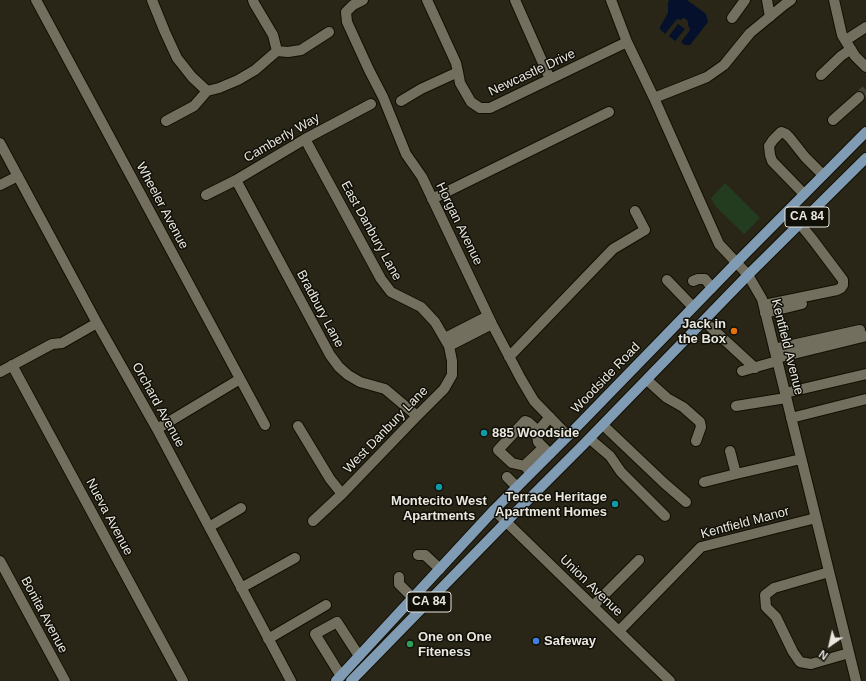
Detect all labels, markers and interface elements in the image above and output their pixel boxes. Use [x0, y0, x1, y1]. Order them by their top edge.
street label: Newcastle Drive [486, 46, 578, 100]
street label: Camberly Way [241, 110, 323, 166]
street label: Wheeler Avenue [133, 160, 191, 252]
street label: East Danbury Lane [337, 179, 405, 283]
street label: Horgan Avenue [432, 180, 486, 268]
road number: CA 84 [785, 207, 829, 227]
street label: Bradbury Lane [293, 268, 347, 350]
street label: Kentfield Avenue [768, 298, 806, 396]
place label: Jack in the Box [678, 316, 726, 347]
marker: Jack in the Box [729, 326, 739, 336]
street label: Woodside Road [568, 339, 644, 417]
street label: Orchard Avenue [128, 360, 188, 450]
street label: West Danbury Lane [341, 383, 431, 477]
place label: 885 Woodside [492, 425, 579, 441]
marker: 885 Woodside [479, 428, 489, 438]
street label: Nueva Avenue [82, 476, 136, 558]
marker: Montecito West Apartments [434, 482, 444, 492]
place label: Terrace Heritage Apartment Homes [495, 489, 607, 520]
place label: Montecito West Apartments [391, 493, 487, 524]
marker: Terrace Heritage Apartment Homes [610, 499, 620, 509]
street label: Kentfield Manor [699, 504, 791, 542]
street label: Union Avenue [556, 552, 626, 620]
street label: Bonita Avenue [17, 574, 71, 656]
road number: CA 84 [407, 592, 451, 612]
north arrow [810, 625, 850, 665]
place label: One on One Fiteness [418, 629, 492, 660]
place label: Safeway [544, 633, 596, 649]
marker: Safeway [531, 636, 541, 646]
marker: One on One Fiteness [405, 639, 415, 649]
text: N [817, 648, 830, 662]

